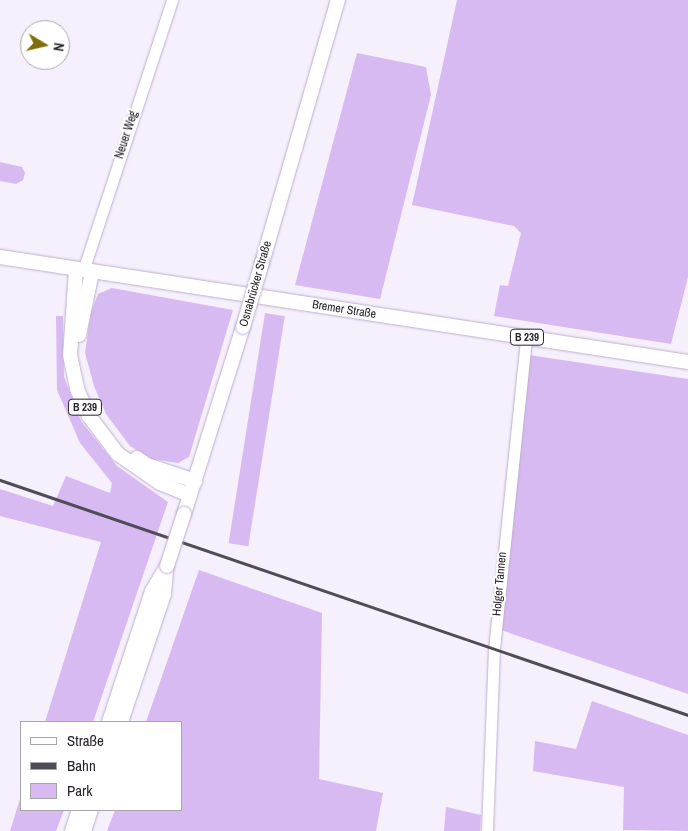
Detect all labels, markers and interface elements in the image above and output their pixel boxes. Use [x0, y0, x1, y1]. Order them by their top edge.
north arrow [20, 20, 70, 70]
text: N [49, 42, 68, 53]
street label: Neuer Weg [112, 109, 142, 161]
street label: Osnabrücker Straße [237, 239, 275, 329]
street label: Bremer Straße [311, 298, 377, 322]
road number: B 239 [510, 328, 544, 346]
road number: B 239 [68, 398, 102, 416]
street label: Holger Tannen [490, 551, 510, 617]
legend [20, 721, 182, 811]
text: Straße [67, 730, 104, 751]
text: Bahn [67, 755, 96, 776]
text: Park [67, 780, 92, 801]

